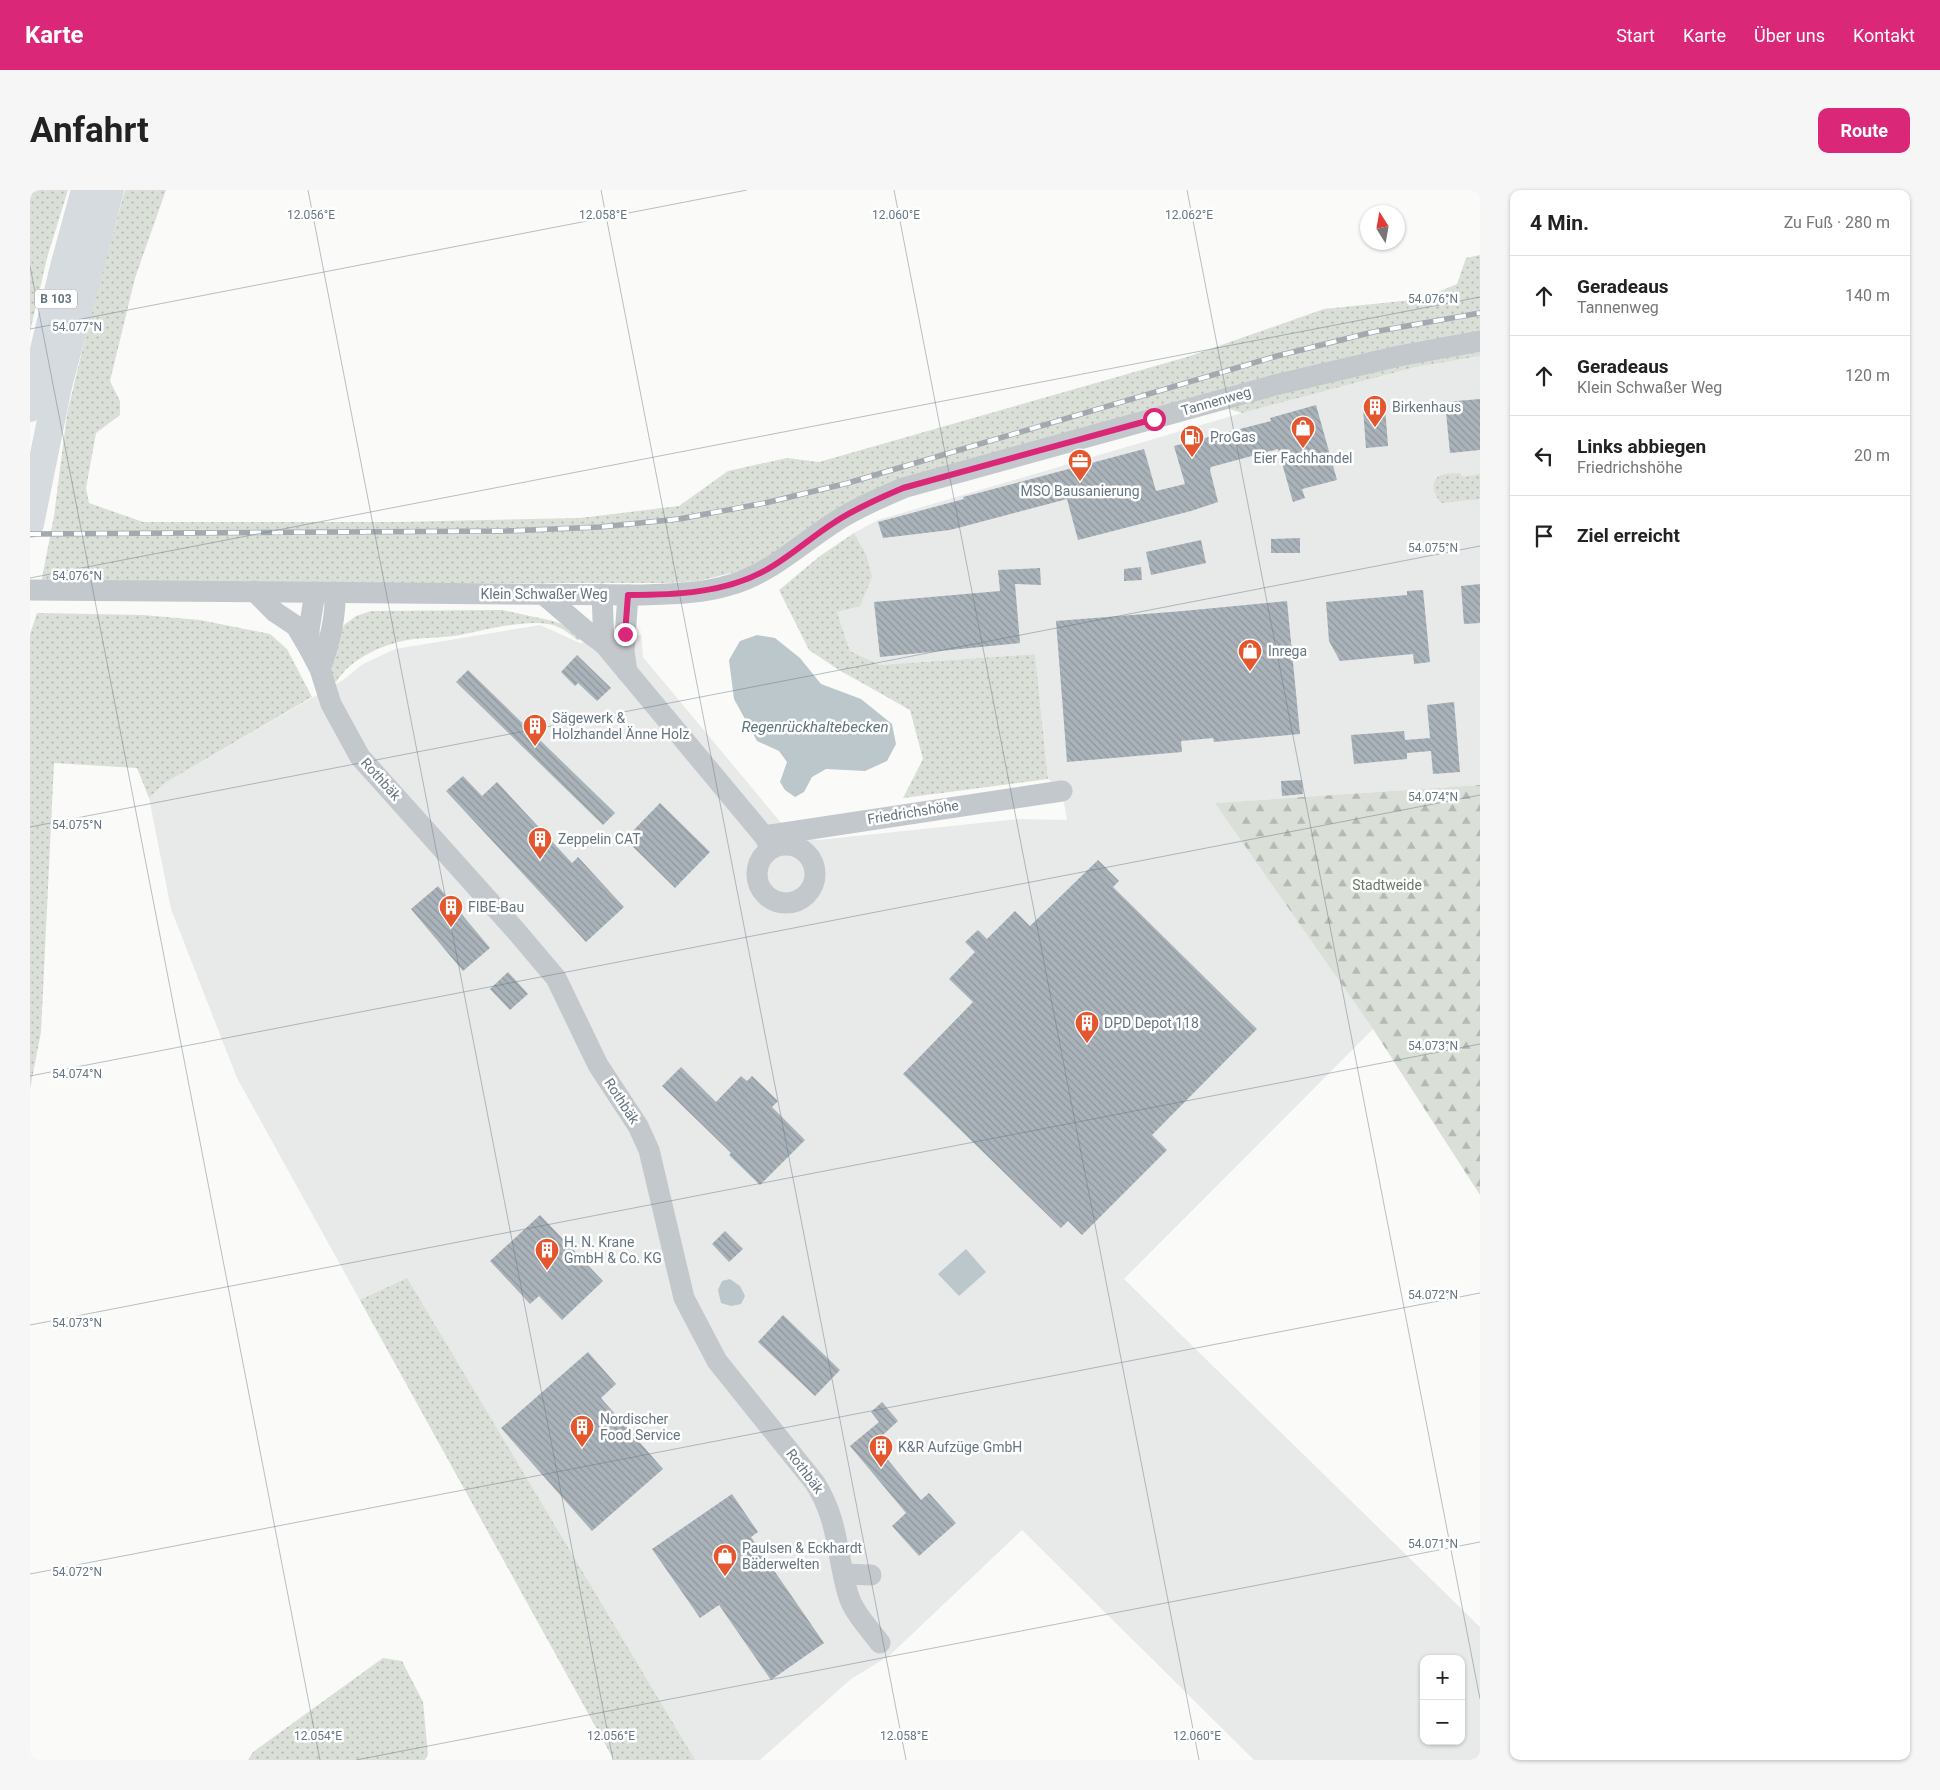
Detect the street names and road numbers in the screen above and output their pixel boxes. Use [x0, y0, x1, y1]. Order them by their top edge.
road number: B 103 [35, 290, 77, 308]
street label: Tannenweg [1179, 383, 1253, 419]
street label: Klein Schwaßer Weg [480, 586, 608, 602]
street label: Rothbäk [358, 755, 405, 804]
street label: Friedrichshöhe [866, 797, 960, 827]
street label: Rothbäk [601, 1075, 643, 1128]
street label: Rothbäk [783, 1446, 827, 1497]

